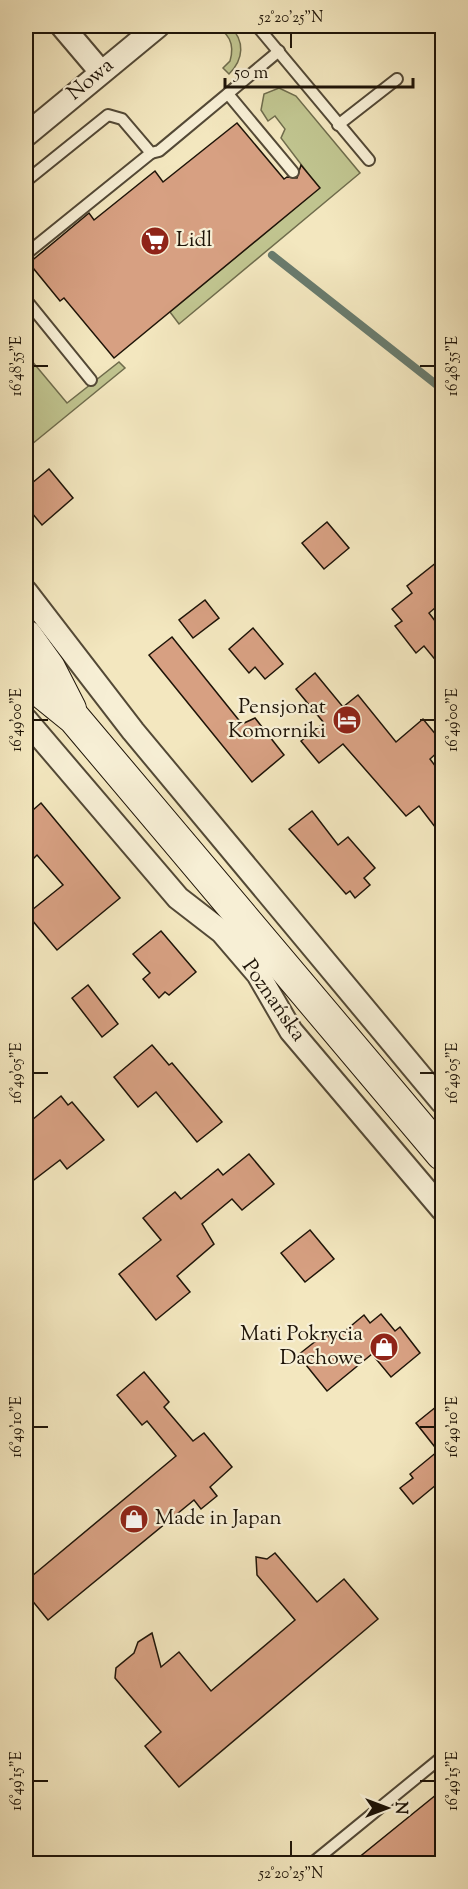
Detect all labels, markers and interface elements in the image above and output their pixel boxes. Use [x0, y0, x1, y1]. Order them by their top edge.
text: 52°20'25"N [258, 8, 323, 29]
street label: Nowa [61, 51, 121, 108]
scale bar [225, 51, 412, 89]
text: 50 m [233, 61, 269, 87]
supermarket icon: Lidl [139, 225, 171, 257]
place label: Lidl [176, 226, 212, 256]
text: 16°48'55"E [7, 336, 28, 396]
text: 16°48'55"E [443, 336, 464, 396]
text: 16°49'00"E [7, 688, 28, 752]
text: 16°49'00"E [443, 688, 464, 752]
place label: Pensjonat Komorniki [228, 693, 326, 747]
hotel icon: Pensjonat Komorniki [331, 704, 363, 736]
street label: Poznańska [234, 954, 312, 1048]
text: 16°49'05"E [7, 1042, 28, 1104]
text: 16°49'05"E [443, 1042, 464, 1104]
place label: Mati Pokrycia Dachowe [240, 1320, 363, 1374]
shop icon: Mati Pokrycia Dachowe [368, 1331, 400, 1363]
text: 16°49'10"E [7, 1396, 28, 1458]
text: 16°49'10"E [443, 1396, 464, 1458]
shop icon: Made in Japan [118, 1503, 150, 1535]
place label: Made in Japan [155, 1504, 282, 1534]
text: 16°49'15"E [7, 1751, 28, 1811]
text: 16°49'15"E [443, 1751, 464, 1811]
north arrow [357, 1778, 417, 1838]
text: N [388, 1802, 411, 1815]
text: 52°20'25"N [258, 1864, 323, 1885]

